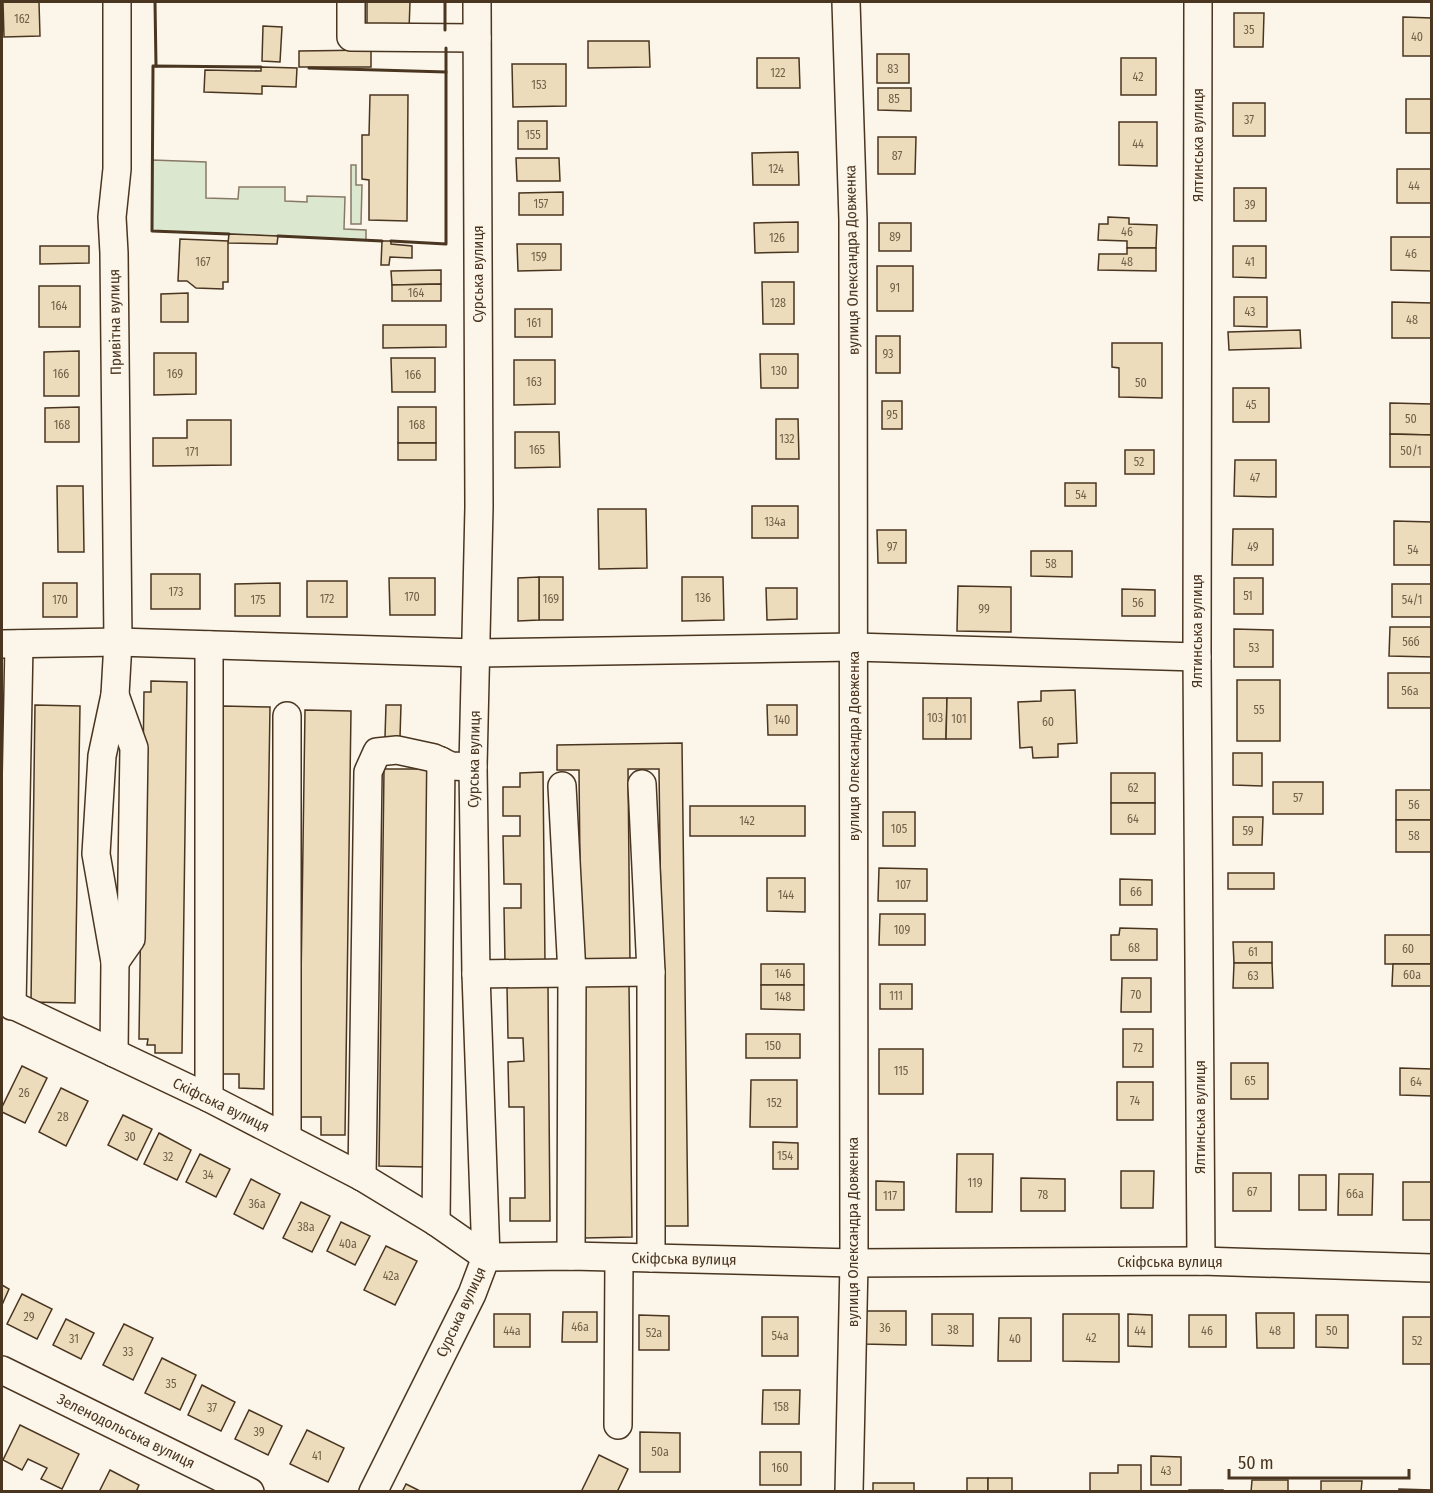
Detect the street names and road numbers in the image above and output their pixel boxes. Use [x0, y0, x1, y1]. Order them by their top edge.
street label: Ялтинська вулиця [1189, 88, 1207, 202]
street label: вулиця Олександра Довженка [841, 165, 863, 355]
street label: Сурська вулиця [469, 225, 487, 323]
street label: Привітна вулиця [105, 269, 125, 375]
street label: Ялтинська вулиця [1188, 574, 1206, 688]
street label: вулиця Олександра Довженка [845, 651, 863, 841]
street label: Сурська вулиця [464, 710, 484, 808]
street label: Ялтинська вулиця [1191, 1060, 1209, 1174]
street label: Скіфська вулиця [170, 1074, 272, 1136]
street label: вулиця Олександра Довженка [844, 1137, 862, 1327]
street label: Скіфська вулиця [631, 1249, 737, 1269]
street label: Скіфська вулиця [1117, 1253, 1223, 1271]
street label: Сурська вулиця [432, 1264, 490, 1360]
street label: Зеленодольська вулиця [54, 1390, 198, 1472]

